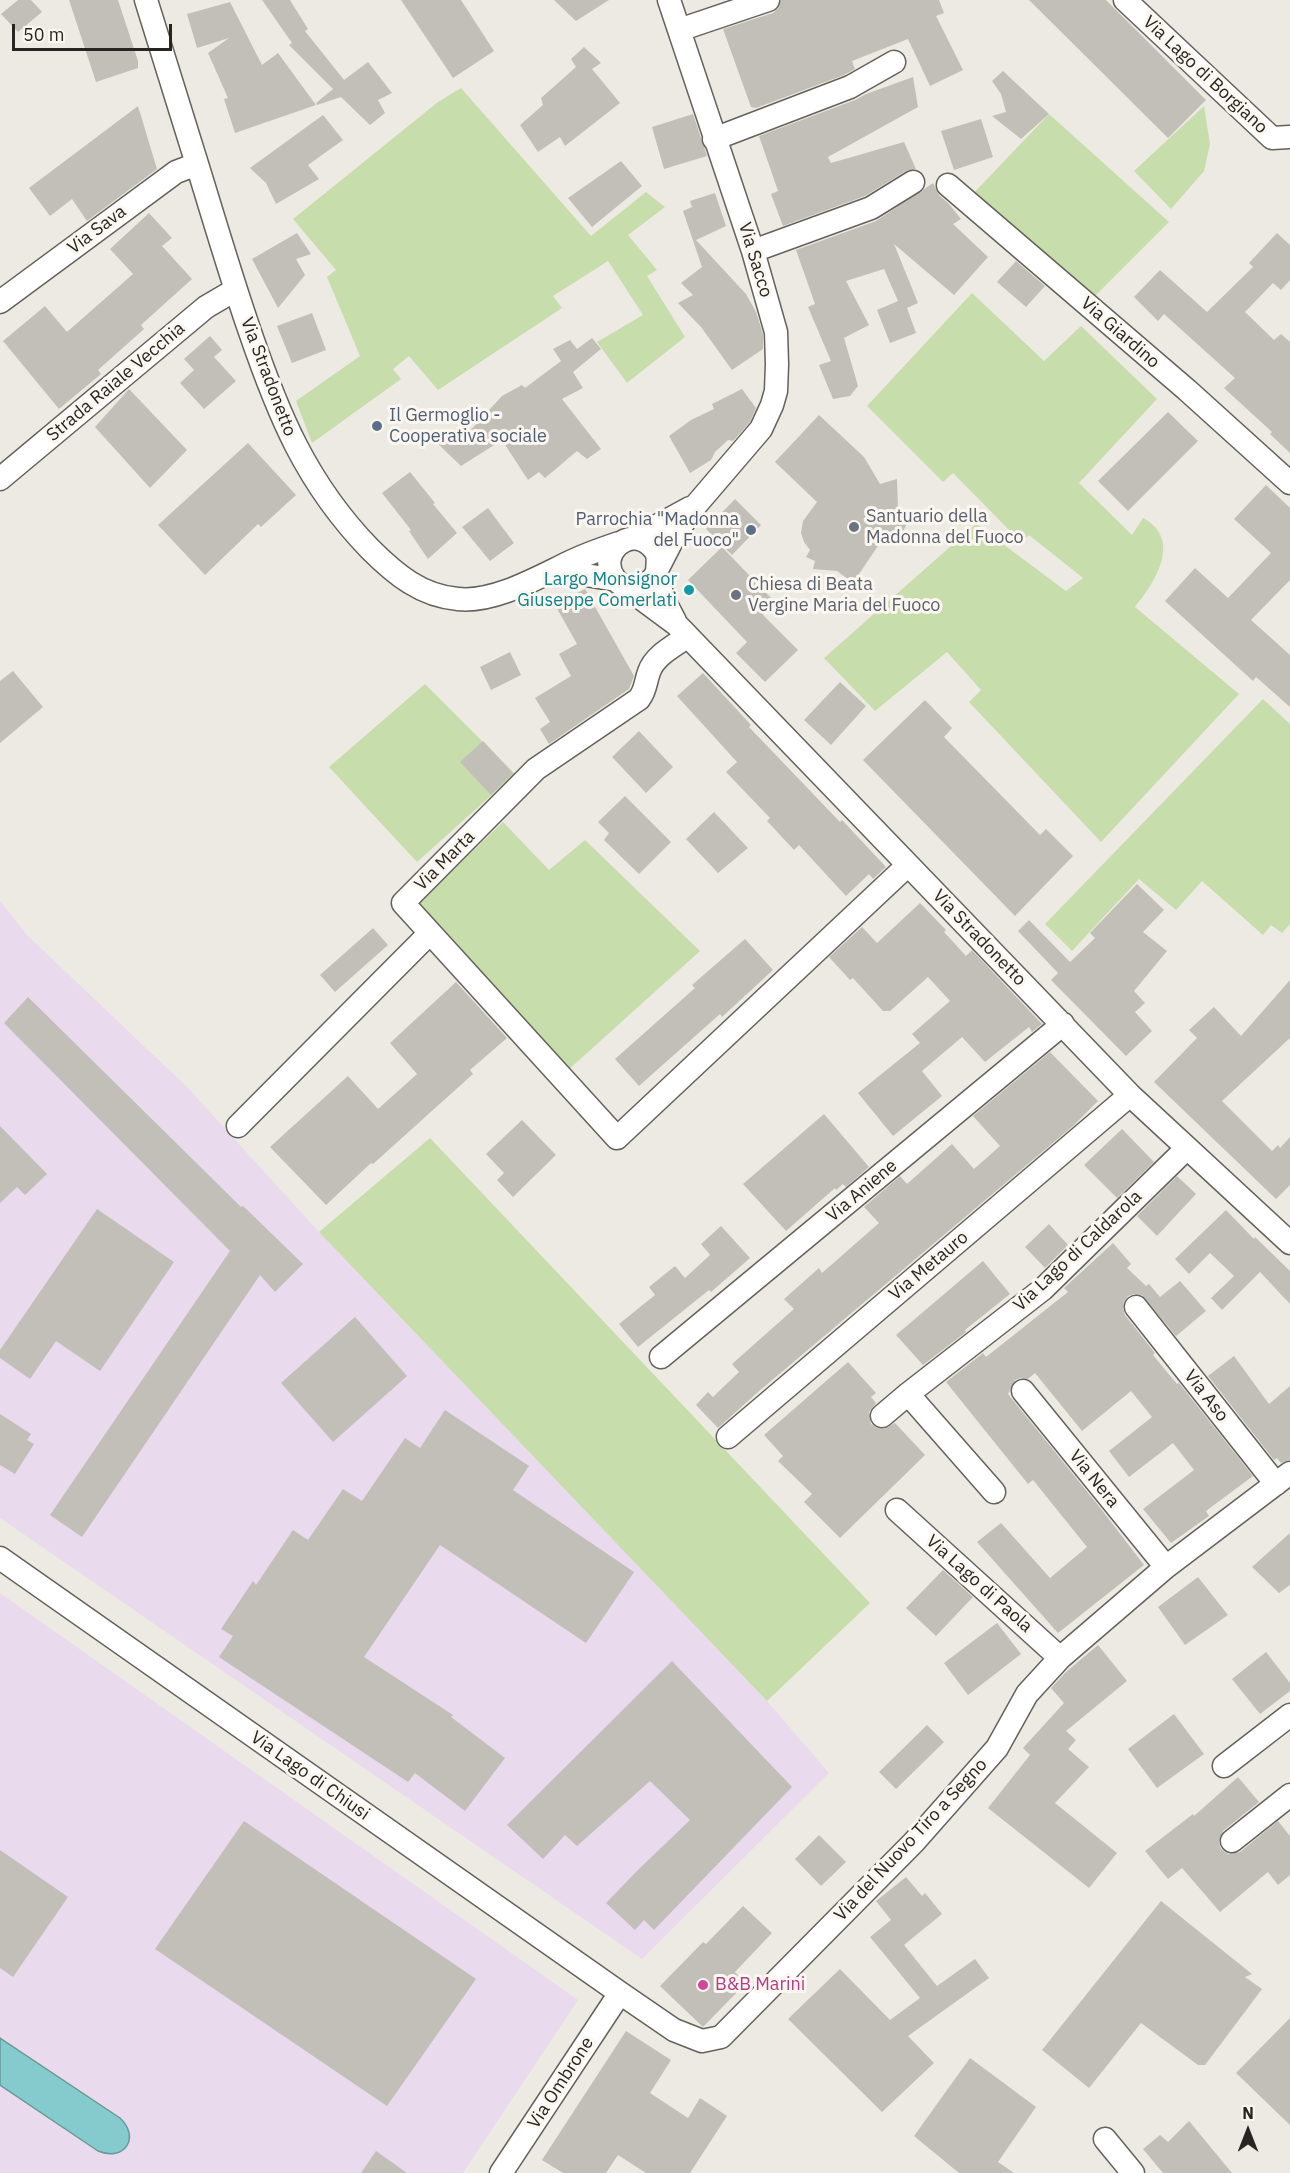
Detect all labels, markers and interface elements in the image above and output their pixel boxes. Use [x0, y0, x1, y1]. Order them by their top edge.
scale bar [15, 12, 176, 50]
street label: Via Lago di Borgiano [1138, 12, 1272, 138]
text: 50 m [23, 23, 65, 46]
street label: Via Sava [64, 201, 130, 259]
street label: Via Sacco [733, 220, 777, 300]
street label: Via Giardino [1076, 293, 1164, 373]
street label: Via Stradonetto [235, 315, 301, 439]
street label: Strada Raiale Vecchia [42, 318, 190, 446]
place label: Il Germoglio - Cooperativa sociale [389, 405, 547, 448]
marker: Il Germoglio - Cooperativa sociale [370, 419, 384, 433]
place label: Santuario della Madonna del Fuoco [866, 506, 1023, 548]
place label: Parrochia "Madonna del Fuoco" [575, 509, 739, 552]
marker: Santuario della Madonna del Fuoco [847, 520, 861, 534]
marker: Parrochia "Madonna del Fuoco" [744, 523, 758, 537]
place label: Largo Monsignor Giuseppe Comerlati [517, 569, 677, 612]
place label: Chiesa di Beata Vergine Maria del Fuoco [748, 574, 940, 616]
marker: Largo Monsignor Giuseppe Comerlati [682, 583, 696, 597]
marker: Chiesa di Beata Vergine Maria del Fuoco [729, 588, 743, 602]
street label: Via Marta [410, 826, 480, 896]
street label: Via Stradonetto [928, 885, 1030, 991]
street label: Via Aniene [822, 1155, 902, 1227]
street label: Via Lago di Caldarola [1009, 1186, 1147, 1316]
street label: Via Metauro [885, 1227, 973, 1305]
street label: Via Aso [1179, 1366, 1233, 1426]
street label: Via Nera [1064, 1446, 1124, 1512]
street label: Via Lago di Paola [921, 1531, 1037, 1637]
street label: Via Lago di Chiusi [246, 1727, 374, 1825]
street label: Via del Nuovo Tiro a Segno [830, 1754, 992, 1926]
place label: B&B Marini [715, 1974, 805, 1996]
marker: B&B Marini [696, 1978, 710, 1992]
street label: Via Ombrone [523, 2033, 599, 2133]
north arrow [1218, 2101, 1278, 2161]
text: N [1242, 2103, 1254, 2123]

